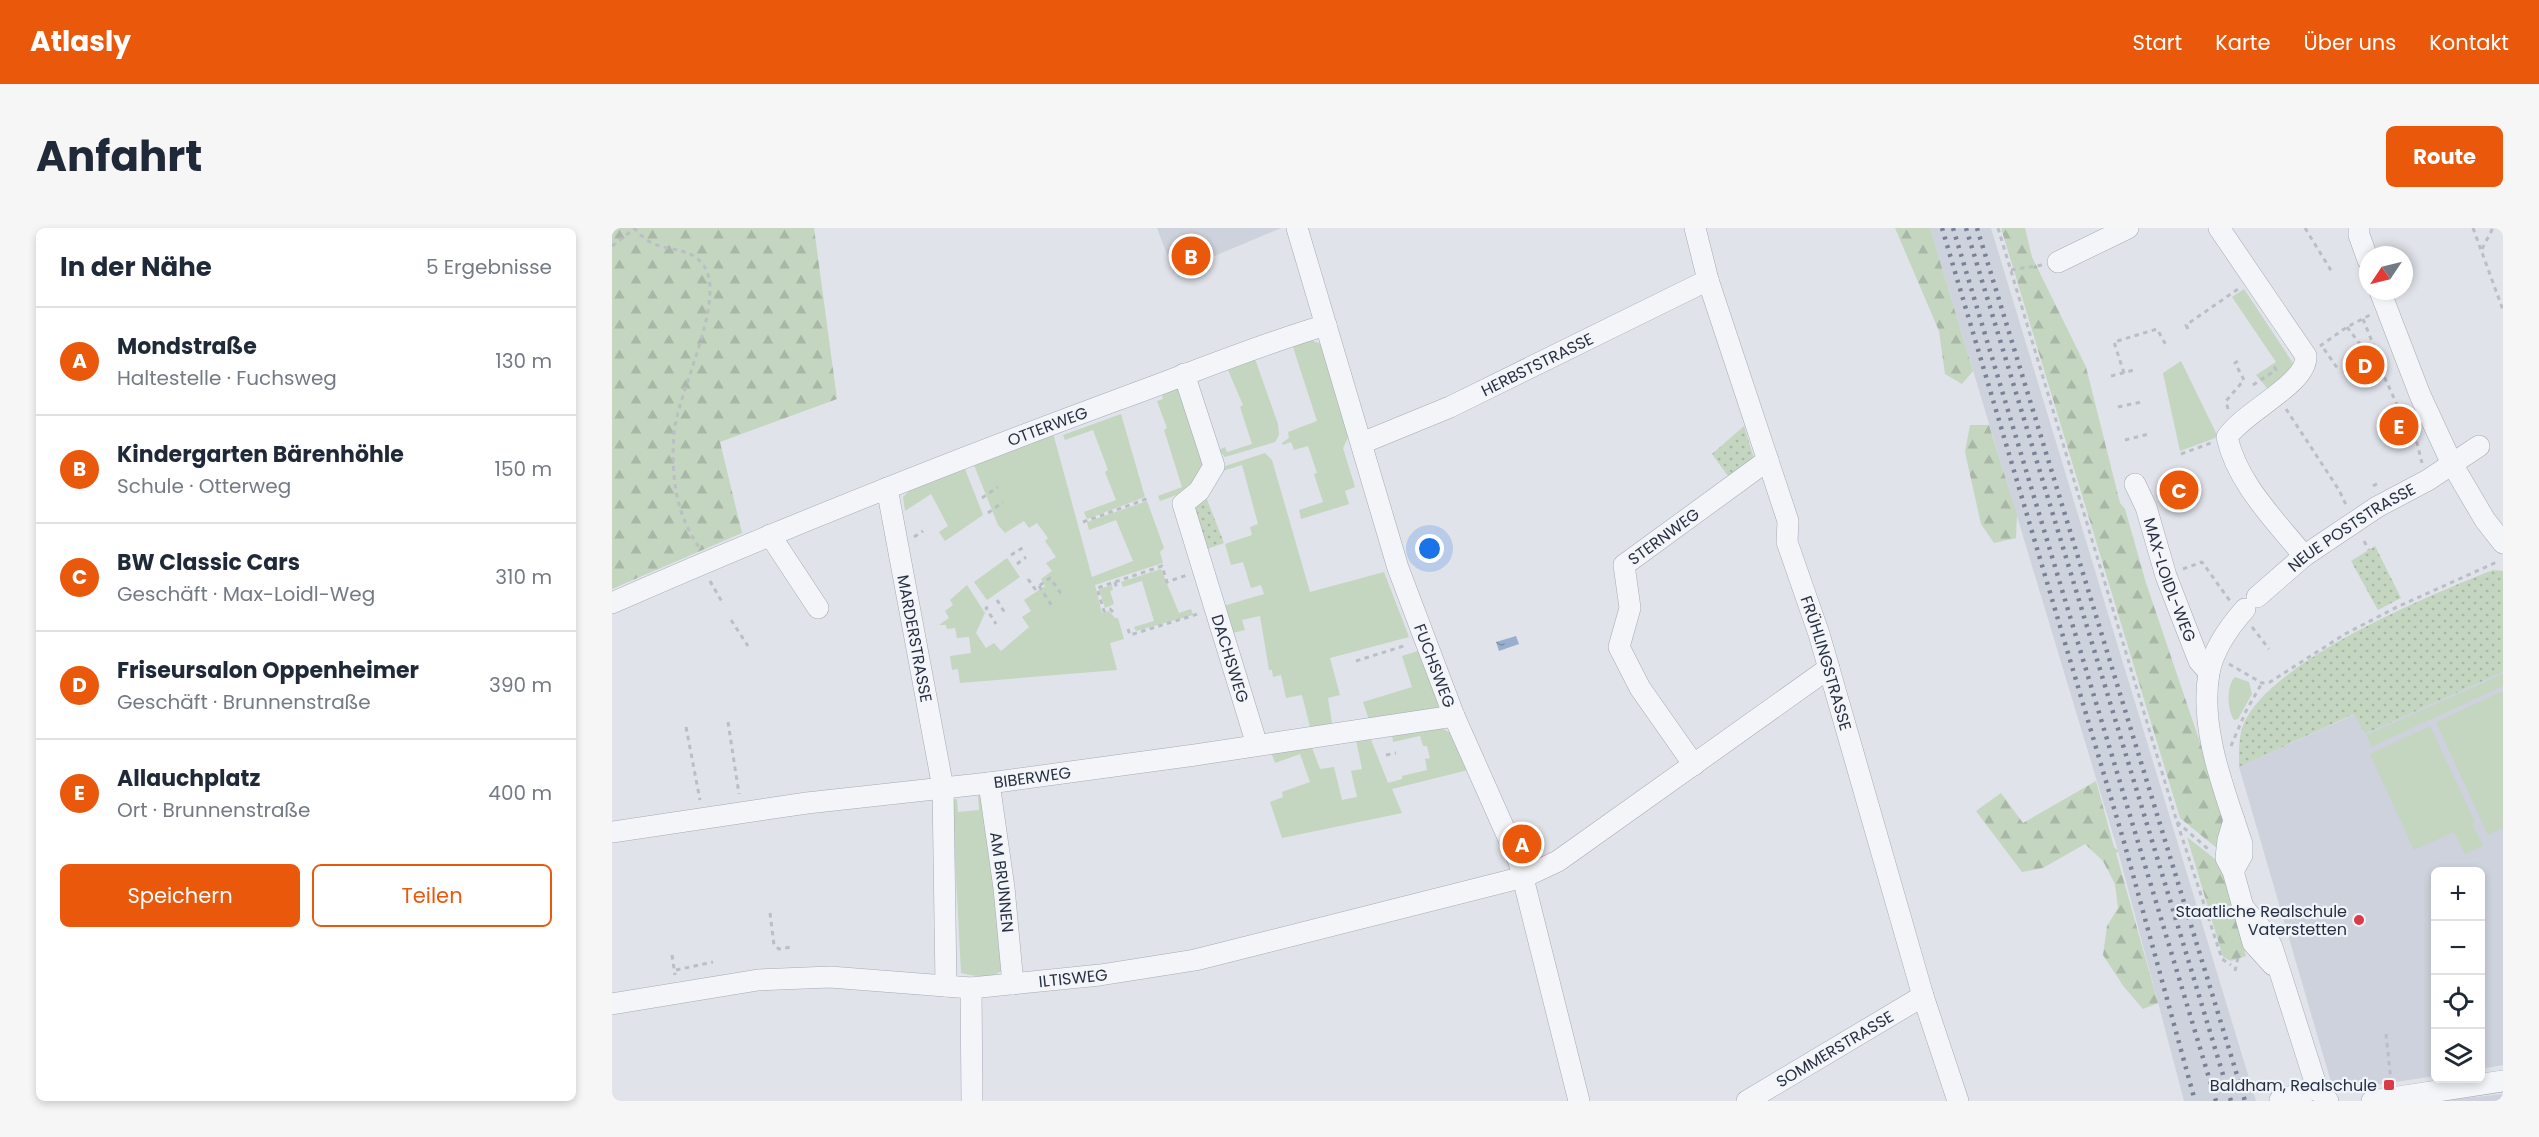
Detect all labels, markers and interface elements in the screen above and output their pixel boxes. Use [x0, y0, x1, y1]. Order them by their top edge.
text: Atlasly [30, 22, 131, 61]
text: Start [2133, 28, 2182, 57]
text: Karte [2215, 28, 2271, 57]
text: Über uns [2304, 28, 2396, 57]
text: Kontakt [2429, 28, 2509, 57]
button: Route [2386, 126, 2503, 187]
text: Anfahrt [36, 127, 202, 186]
pin: B [1172, 234, 1210, 279]
north arrow [2359, 246, 2413, 300]
text: In der Nähe [60, 249, 212, 285]
text: 5 Ergebnisse [426, 253, 552, 281]
street label: HERBSTSTRASSE [1477, 327, 1597, 402]
text: Mondstraße [117, 331, 257, 362]
pin: D [2346, 342, 2384, 388]
text: A [72, 347, 87, 375]
text: 130 m [495, 347, 552, 375]
text: Haltestelle · Fuchsweg [117, 364, 337, 392]
street label: OTTERWEG [1004, 400, 1091, 452]
pin: E [2380, 404, 2418, 448]
text: Kindergarten Bärenhöhle [117, 439, 404, 470]
text: B [73, 455, 86, 483]
text: 150 m [495, 455, 552, 483]
pin: C [2160, 468, 2198, 512]
text: Schule · Otterweg [117, 472, 291, 500]
street label: NEUE POSTSTRASSE [2282, 477, 2419, 577]
street label: STERNWEG [1623, 502, 1704, 570]
street label: MAX-LOIDL-WEG [2138, 515, 2202, 645]
your location [1415, 534, 1444, 563]
text: BW Classic Cars [117, 547, 300, 578]
text: C [72, 563, 87, 591]
text: 310 m [495, 563, 552, 591]
street label: MARDERSTRASSE [892, 573, 938, 704]
text: Geschäft · Max-Loidl-Weg [117, 580, 375, 608]
street label: FRÜHLINGSTRASSE [1795, 593, 1858, 733]
street label: DACHSWEG [1206, 611, 1255, 705]
street label: FUCHSWEG [1409, 620, 1461, 711]
text: Friseursalon Oppenheimer [117, 655, 419, 686]
text: D [72, 671, 87, 699]
text: 390 m [489, 671, 552, 699]
text: Geschäft · Brunnenstraße [117, 688, 371, 716]
street label: BIBERWEG [992, 760, 1072, 794]
text: Allauchplatz [117, 763, 260, 794]
text: E [74, 779, 85, 807]
text: 400 m [488, 779, 552, 807]
text: Ort · Brunnenstraße [117, 796, 310, 824]
pin: A [1502, 822, 1542, 866]
street label: AM BRUNNEN [985, 830, 1020, 933]
button: Speichern [60, 864, 300, 927]
button: Teilen [312, 864, 552, 927]
map controls [2431, 867, 2485, 1083]
button: + [2431, 867, 2485, 921]
place label: Staatliche Realschule Vaterstetten [2176, 900, 2347, 941]
marker: Staatliche Realschule Vaterstetten [2352, 913, 2366, 927]
button: − [2431, 921, 2485, 975]
street label: ILTISWEG [1037, 962, 1109, 993]
button: locate [2431, 975, 2485, 1029]
street label: SOMMERSTRASSE [1772, 1005, 1898, 1093]
button: layers [2431, 1029, 2485, 1083]
place label: Baldham, Realschule [2210, 1074, 2377, 1097]
marker: Baldham, Realschule [2382, 1078, 2396, 1092]

